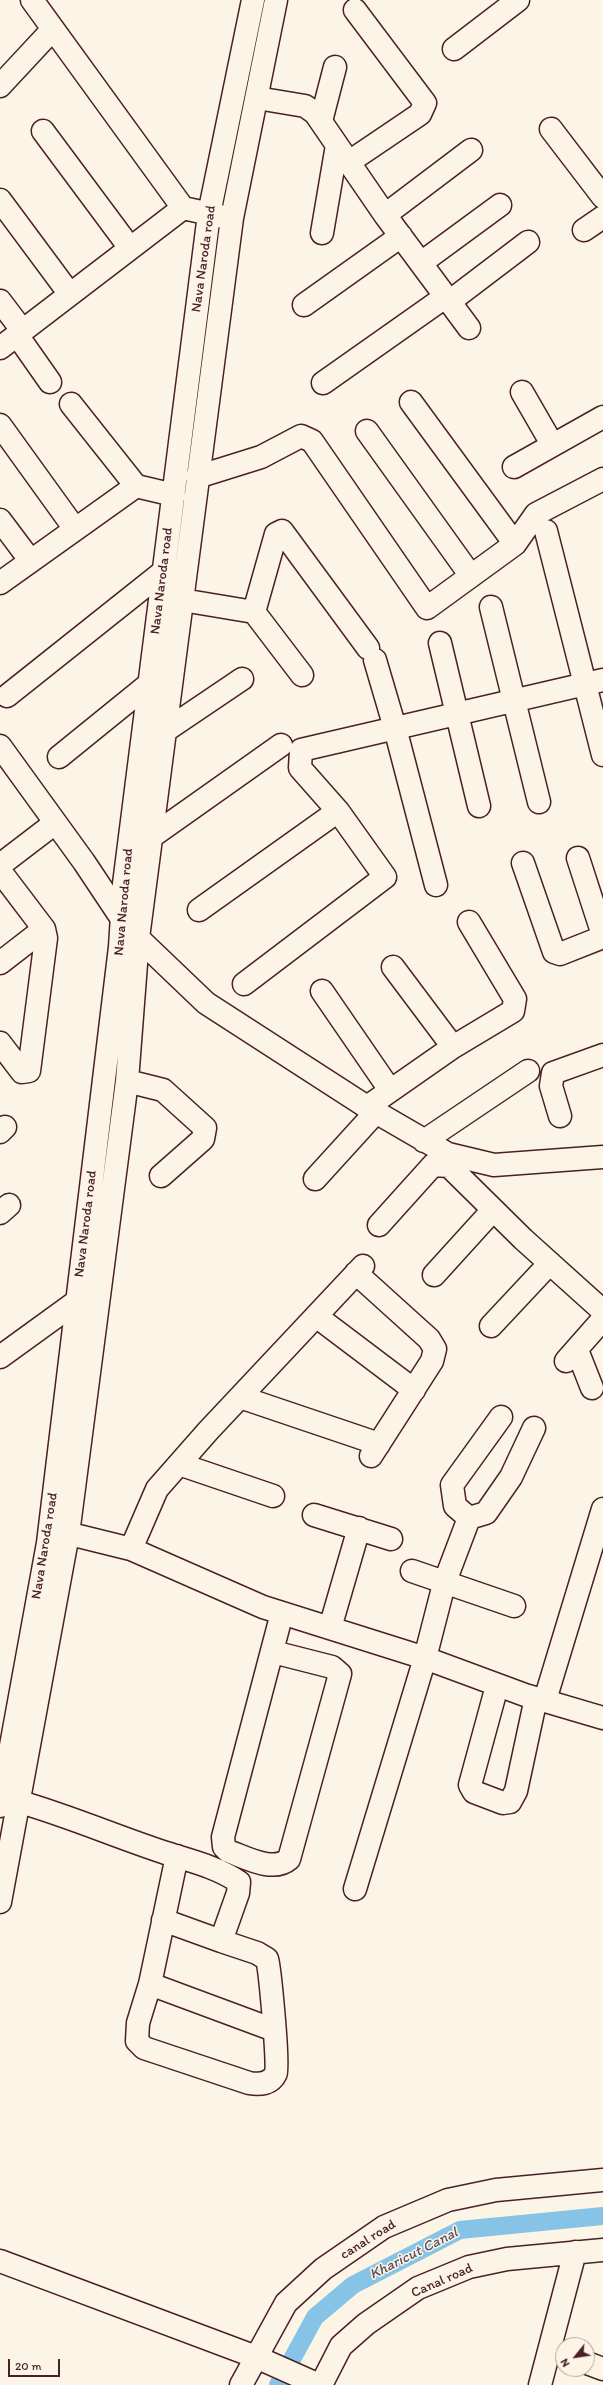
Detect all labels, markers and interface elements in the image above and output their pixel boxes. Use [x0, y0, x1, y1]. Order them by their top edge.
street label: Nava Naroda road [188, 205, 220, 313]
street label: Nava Naroda road [147, 527, 177, 635]
street label: Nava Naroda road [111, 848, 137, 956]
street label: Nava Naroda road [71, 1170, 101, 1278]
street label: Nava Naroda road [28, 1492, 62, 1600]
street label: canal road [337, 2216, 399, 2264]
water label: Kharicut Canal [367, 2224, 461, 2284]
street label: Canal road [409, 2260, 475, 2302]
north arrow [555, 2337, 595, 2377]
scale bar [10, 2351, 62, 2377]
text: N [558, 2356, 573, 2369]
text: 20 m [15, 2359, 42, 2373]

